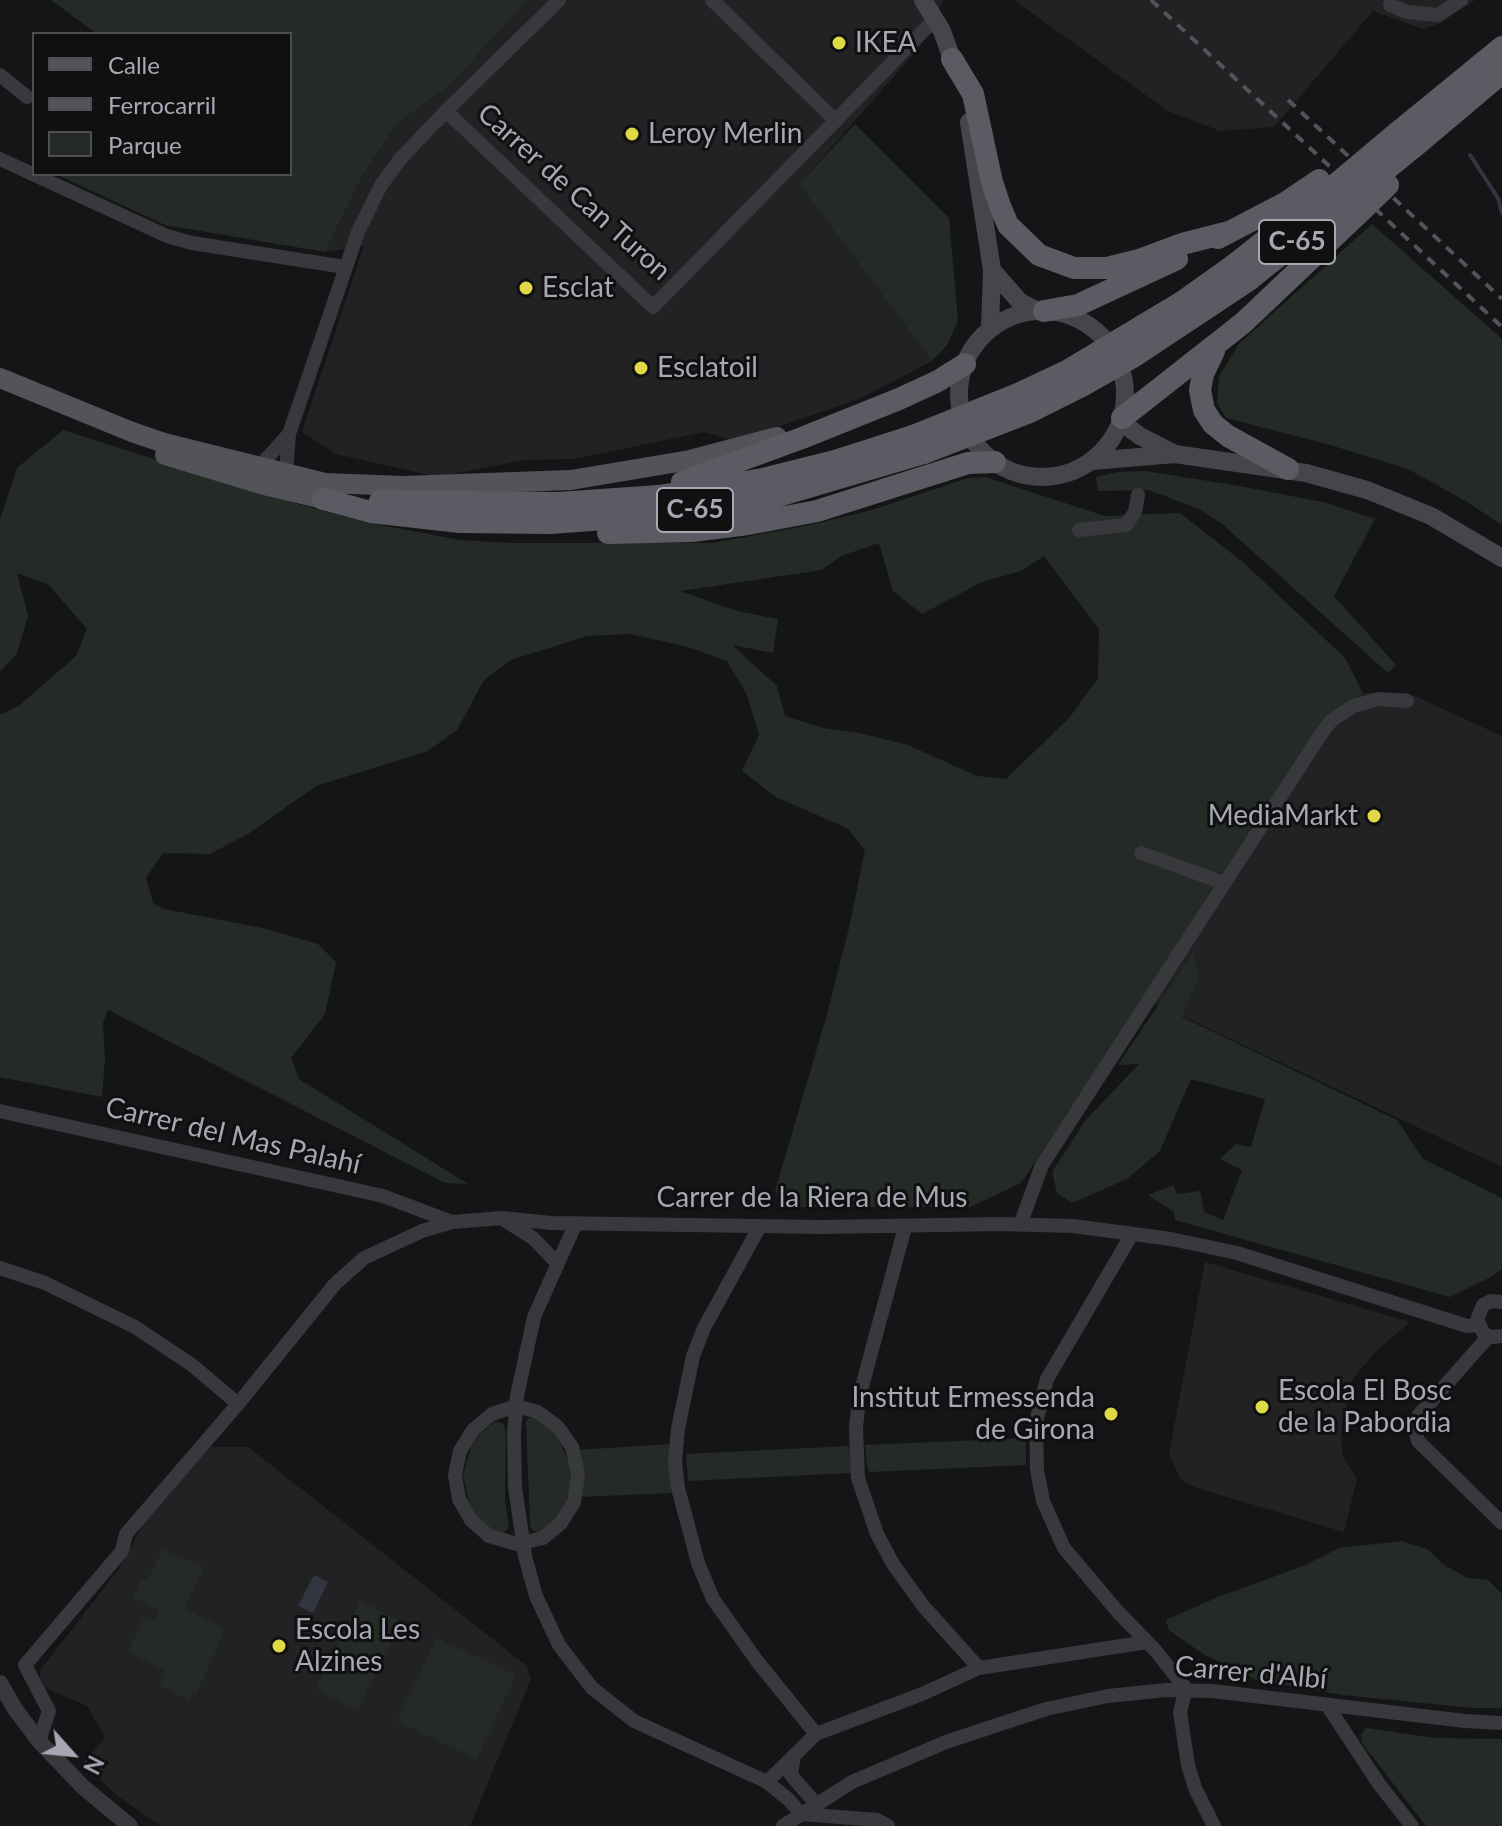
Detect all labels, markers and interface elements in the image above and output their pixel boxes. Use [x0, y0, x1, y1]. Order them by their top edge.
place label: IKEA [855, 26, 917, 60]
legend [32, 32, 292, 176]
marker: IKEA [830, 34, 848, 52]
text: Calle [108, 50, 160, 79]
text: Ferrocarril [108, 90, 216, 119]
street label: Carrer de Can Turon [471, 97, 677, 287]
place label: Leroy Merlin [648, 117, 802, 151]
marker: Leroy Merlin [623, 125, 641, 143]
text: Parque [108, 130, 182, 159]
road number: C-65 [1259, 220, 1335, 264]
place label: Esclat [542, 271, 614, 305]
marker: Esclat [517, 279, 535, 297]
place label: Esclatoil [657, 351, 758, 385]
marker: Esclatoil [632, 359, 650, 377]
road number: C-65 [657, 488, 733, 532]
place label: MediaMarkt [1208, 799, 1358, 833]
marker: MediaMarkt [1365, 807, 1383, 825]
street label: Carrer del Mas Palahí [102, 1090, 364, 1182]
street label: Carrer de la Riera de Mus [657, 1181, 967, 1215]
place label: Escola El Bosc de la Pabordia [1278, 1374, 1452, 1440]
place label: Institut Ermessenda de Girona [851, 1381, 1095, 1447]
marker: Escola El Bosc de la Pabordia [1253, 1398, 1271, 1416]
marker: Institut Ermessenda de Girona [1102, 1405, 1120, 1423]
place label: Escola Les Alzines [295, 1613, 420, 1679]
marker: Escola Les Alzines [270, 1637, 288, 1655]
street label: Carrer d'Albí [1174, 1650, 1328, 1696]
north arrow [32, 1714, 112, 1794]
text: N [78, 1751, 110, 1779]

